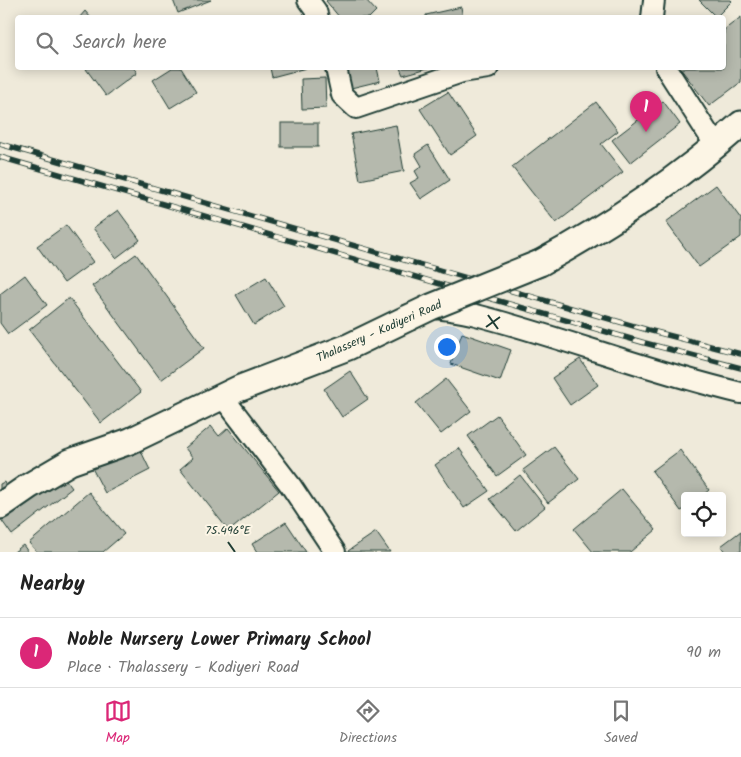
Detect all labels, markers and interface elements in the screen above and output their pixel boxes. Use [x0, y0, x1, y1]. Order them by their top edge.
search box [15, 15, 726, 70]
text: Search here [73, 28, 167, 58]
icon: search [33, 29, 61, 57]
pin: 1 [630, 91, 662, 132]
street label: Thalassery - Kodiyeri Road [313, 295, 446, 368]
your location [434, 334, 460, 360]
map controls [681, 492, 726, 537]
button: locate [681, 492, 726, 537]
text: 75.496°E [205, 521, 251, 540]
text: Nearby [20, 568, 85, 601]
text: Noble Nursery Lower Primary School [67, 625, 371, 655]
text: 1 [34, 640, 38, 665]
text: 90 m [686, 640, 721, 665]
text: Place · Thalassery - Kodiyeri Road [67, 655, 299, 680]
tab: Map [104, 697, 132, 749]
tab: Directions [339, 697, 397, 749]
tab: Saved [604, 697, 637, 749]

